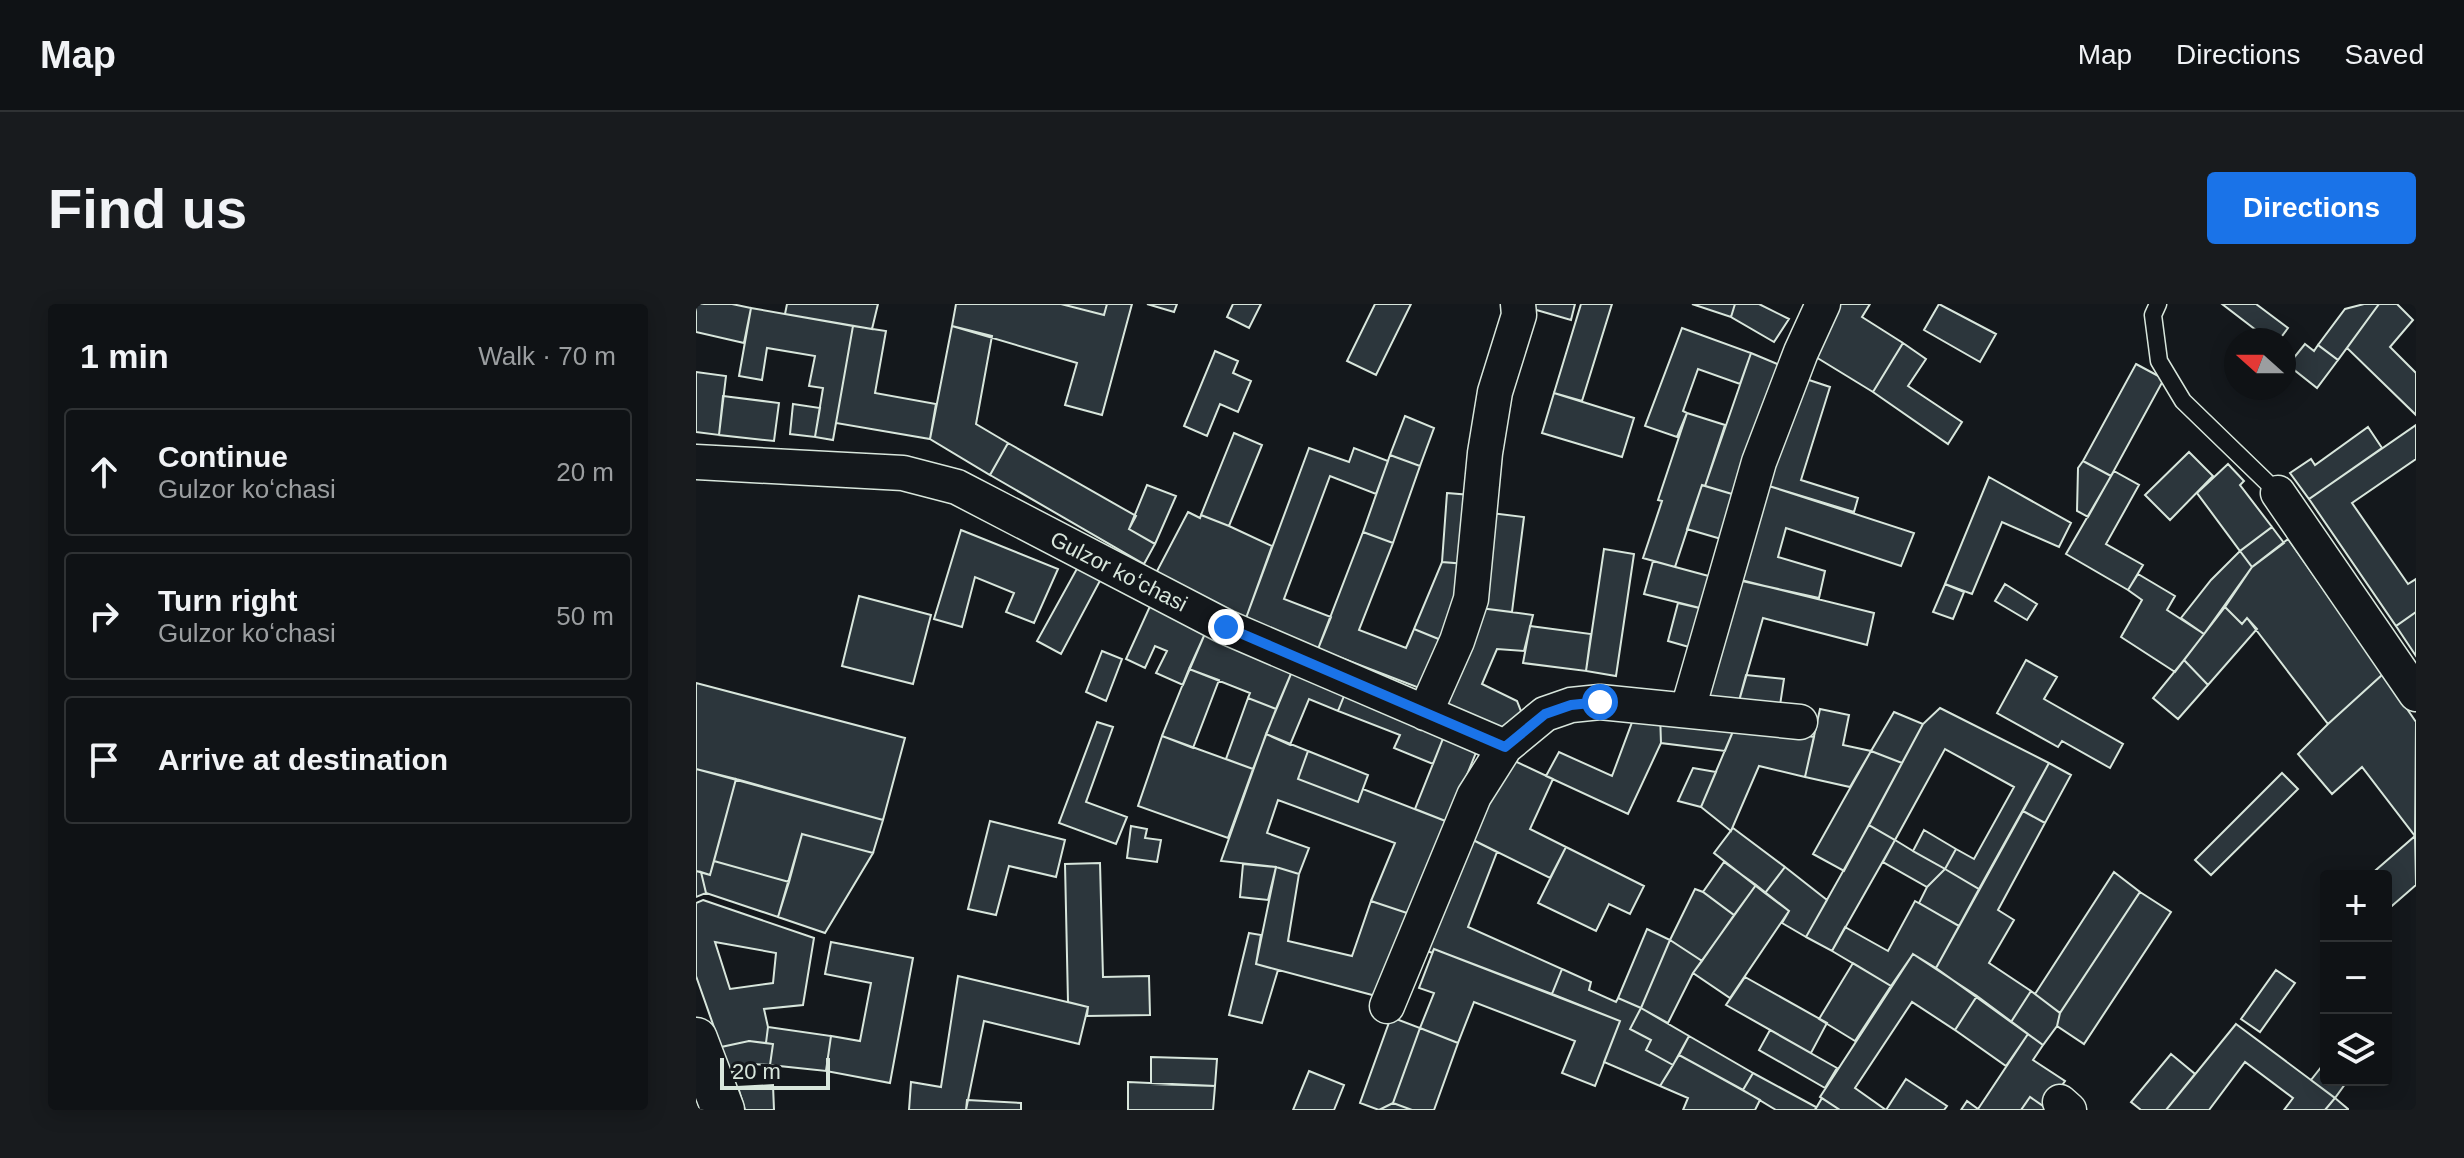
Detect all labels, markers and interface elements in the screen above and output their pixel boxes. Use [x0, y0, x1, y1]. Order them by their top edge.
text: Map [40, 34, 116, 76]
text: Map [2078, 39, 2132, 70]
text: Directions [2176, 39, 2301, 70]
text: Saved [2345, 39, 2424, 70]
button: Directions [2207, 172, 2416, 244]
text: Find us [48, 177, 247, 240]
north arrow [2224, 328, 2296, 400]
text: 1 min [80, 337, 169, 375]
text: Walk · 70 m [478, 341, 616, 371]
text: Continue [158, 440, 288, 473]
icon: ahead [82, 450, 126, 494]
text: 20 m [556, 457, 614, 487]
text: Gulzor koʻchasi [158, 474, 336, 504]
street label: Gulzor koʻchasi [1046, 526, 1191, 617]
text: Turn right [158, 584, 297, 617]
icon: right [82, 594, 126, 638]
text: 50 m [556, 601, 614, 631]
route end [1208, 609, 1244, 645]
text: Gulzor koʻchasi [158, 618, 336, 648]
route start [1582, 684, 1618, 720]
icon: arrive [82, 738, 126, 782]
text: Arrive at destination [158, 743, 448, 776]
map controls [2320, 870, 2392, 1086]
button: + [2320, 870, 2392, 942]
button: − [2320, 942, 2392, 1014]
button: layers [2320, 1014, 2392, 1086]
scale bar [720, 1054, 830, 1090]
text: 20 m [732, 1059, 781, 1084]

